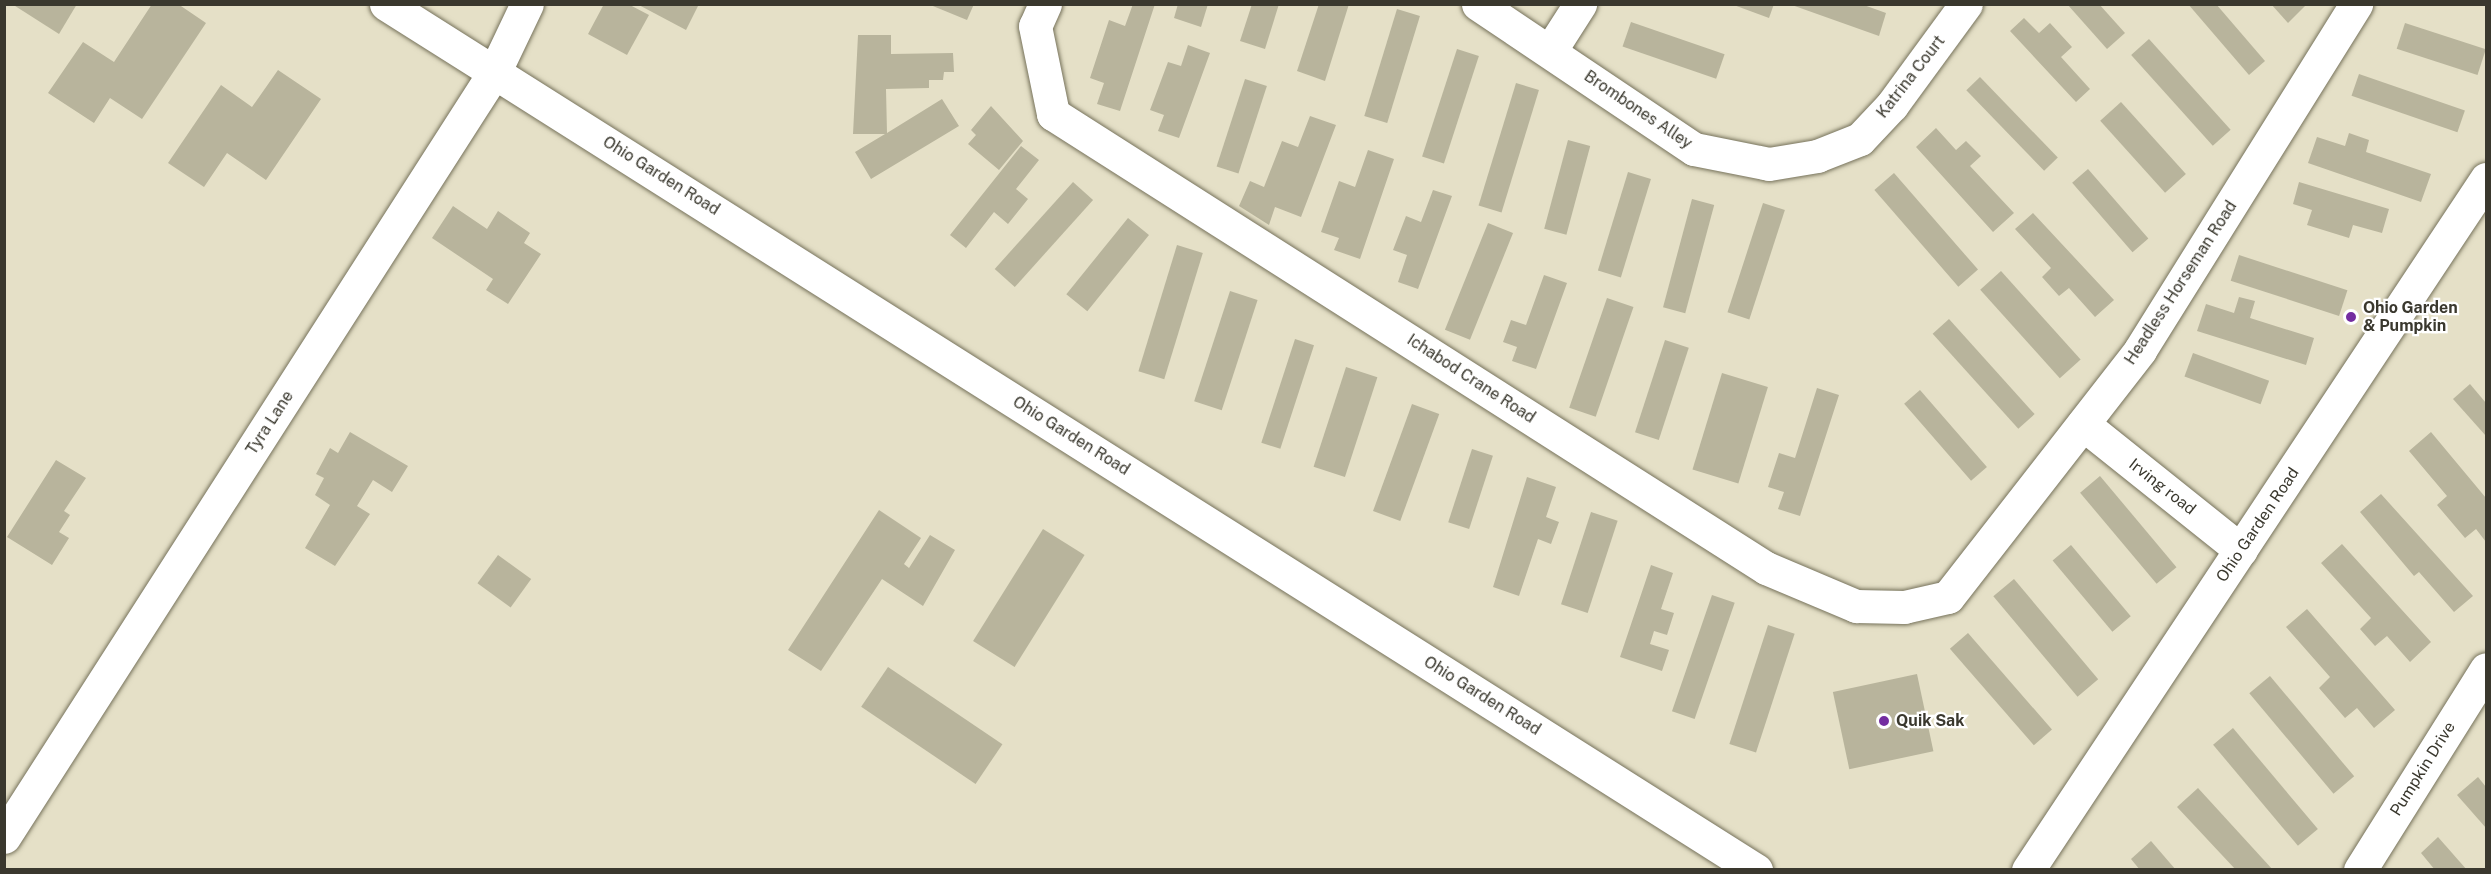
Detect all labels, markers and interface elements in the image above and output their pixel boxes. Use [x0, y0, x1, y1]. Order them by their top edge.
street label: Katrina Court [1873, 32, 1949, 122]
street label: Brombones Alley [1580, 67, 1696, 153]
street label: Ohio Garden Road [599, 132, 723, 220]
street label: Headless Horseman Road [2121, 198, 2241, 368]
place label: Ohio Garden & Pumpkin [2363, 298, 2458, 336]
marker: Ohio Garden & Pumpkin [2344, 310, 2358, 324]
street label: Ichabod Crane Road [1403, 330, 1539, 428]
street label: Tyra Lane [242, 387, 298, 459]
street label: Ohio Garden Road [1009, 392, 1133, 480]
street label: Irving road [2125, 455, 2199, 519]
street label: Ohio Garden Road [2213, 464, 2303, 586]
street label: Ohio Garden Road [1420, 652, 1544, 740]
place label: Quik Sak [1896, 711, 1964, 731]
marker: Quik Sak [1877, 714, 1891, 728]
street label: Pumpkin Drive [2386, 718, 2460, 820]

